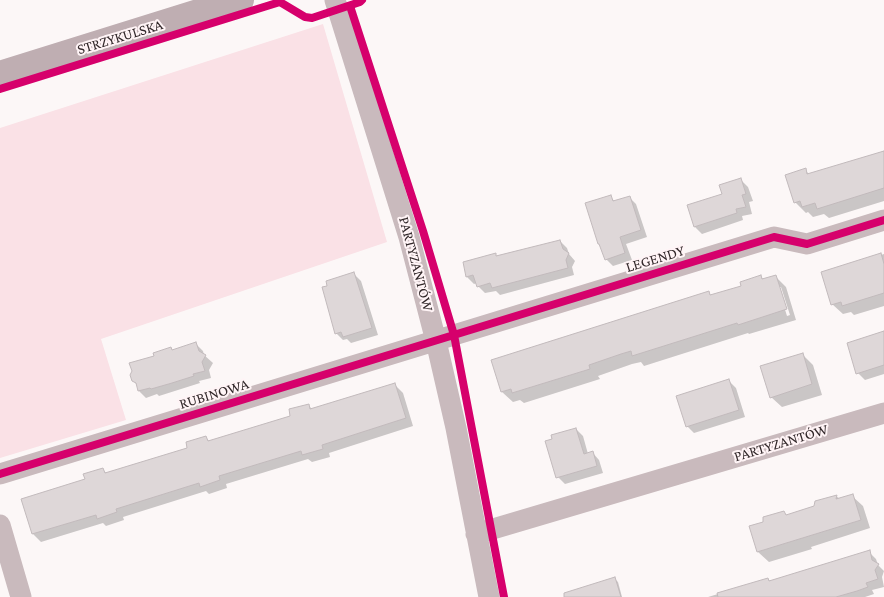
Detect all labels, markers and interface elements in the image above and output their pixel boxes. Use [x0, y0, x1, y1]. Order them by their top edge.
street label: STRZYKULSKA [75, 15, 165, 59]
street label: PARTYZANTÓW [395, 215, 437, 313]
street label: LEGENDY [623, 242, 687, 276]
street label: RUBINOWA [177, 375, 251, 413]
street label: PARTYZANTÓW [732, 420, 830, 466]

